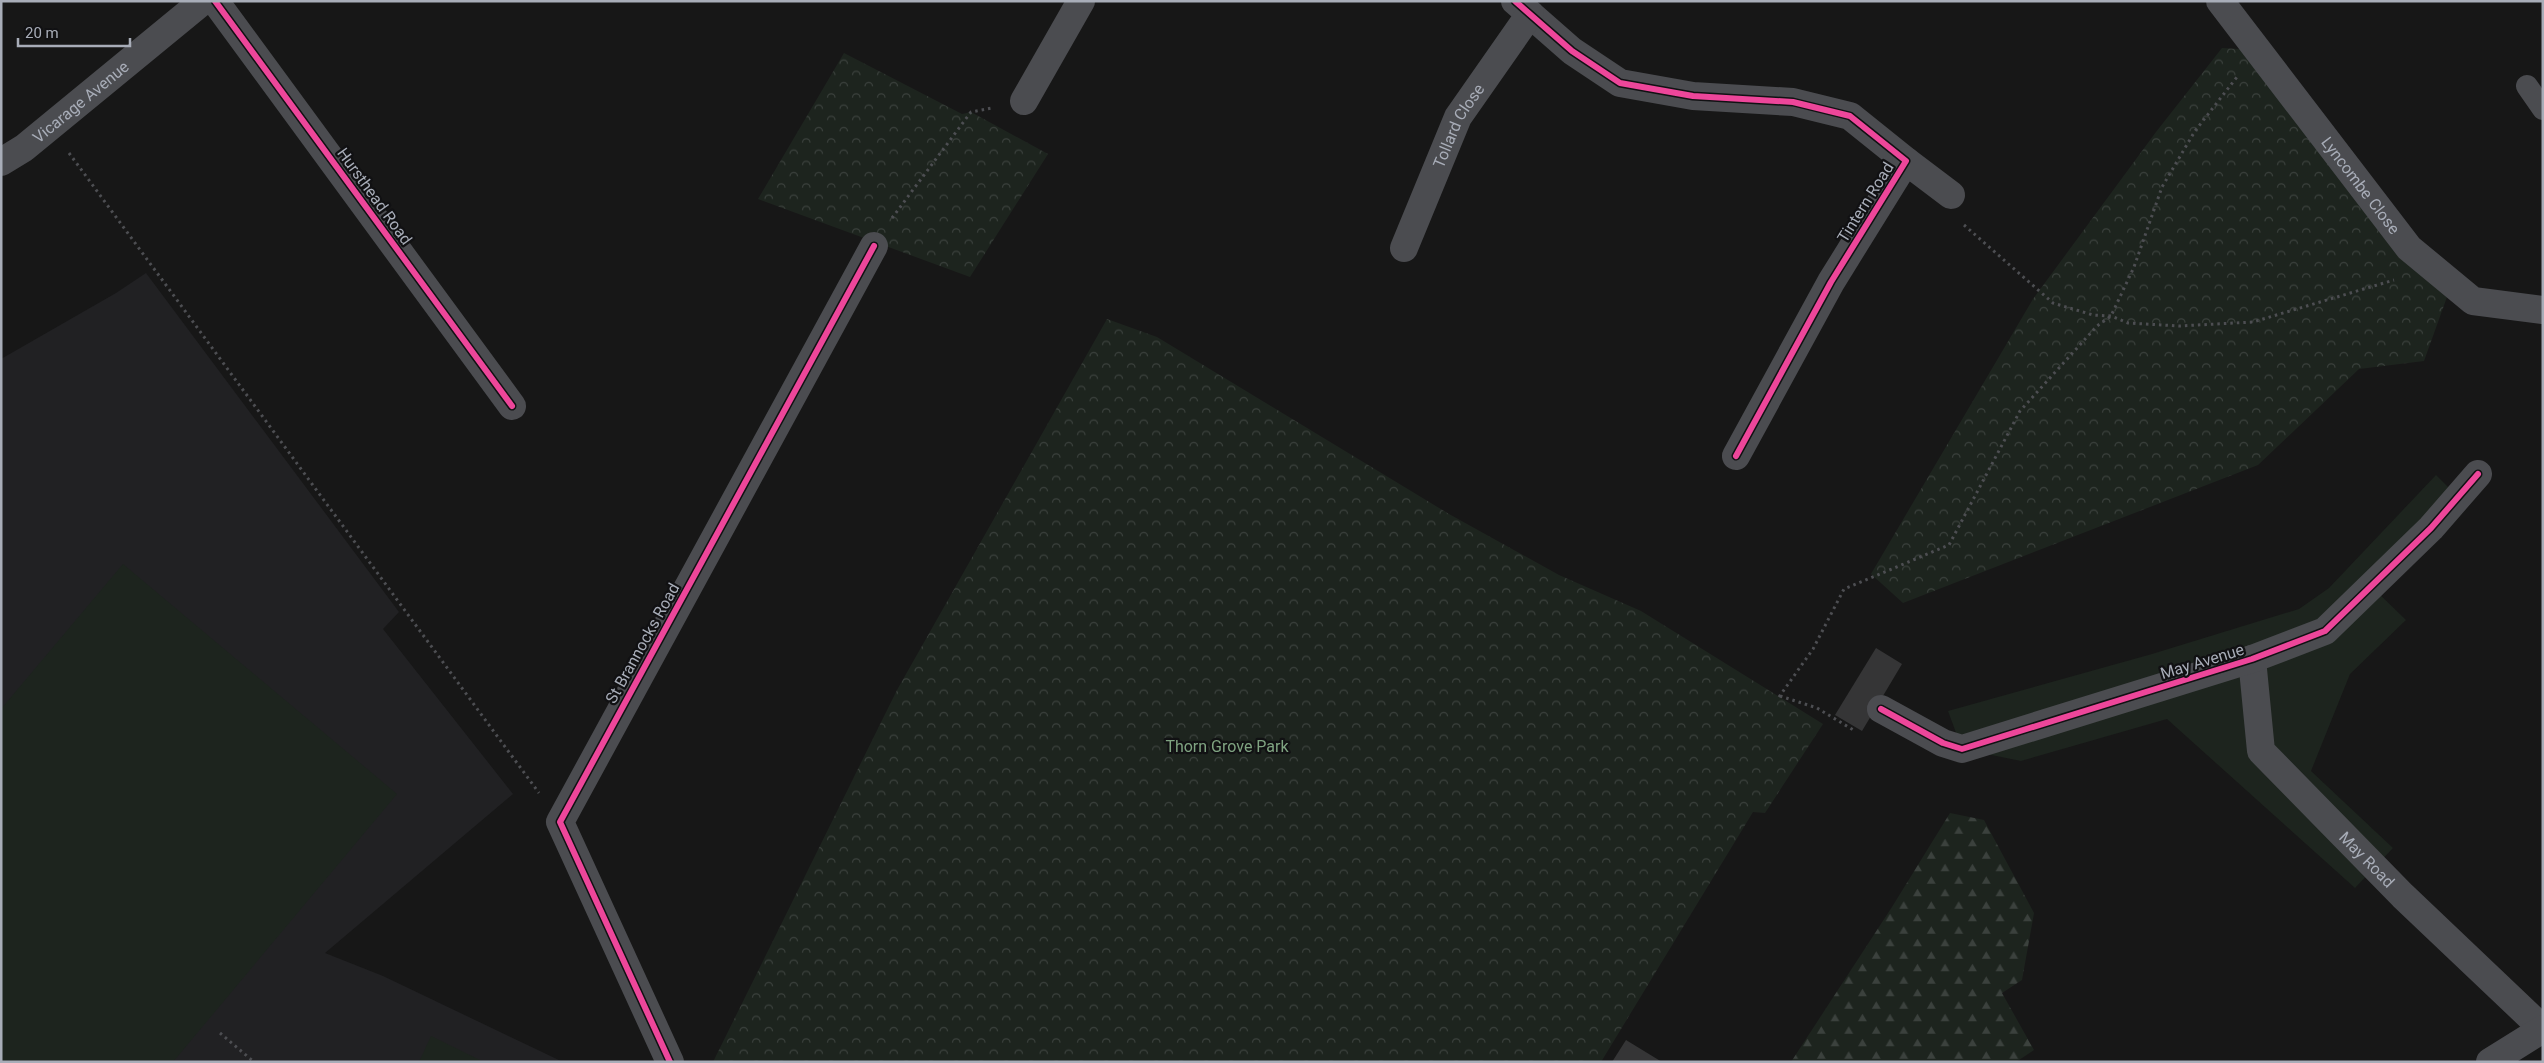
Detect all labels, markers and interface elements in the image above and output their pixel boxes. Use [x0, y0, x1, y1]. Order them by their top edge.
scale bar [18, 15, 130, 47]
text: 20 m [25, 24, 59, 42]
street label: Vicarage Avenue [29, 57, 133, 147]
street label: Tollard Close [1429, 80, 1488, 171]
street label: Lyncombe Close [2317, 133, 2404, 238]
street label: Hursthead Road [333, 144, 416, 248]
street label: Tintern Road [1833, 159, 1898, 246]
street label: St Brannocks Road [601, 580, 683, 707]
street label: May Avenue [2158, 640, 2246, 683]
park label: Thorn Grove Park [1165, 737, 1290, 756]
street label: May Road [2335, 828, 2398, 892]

